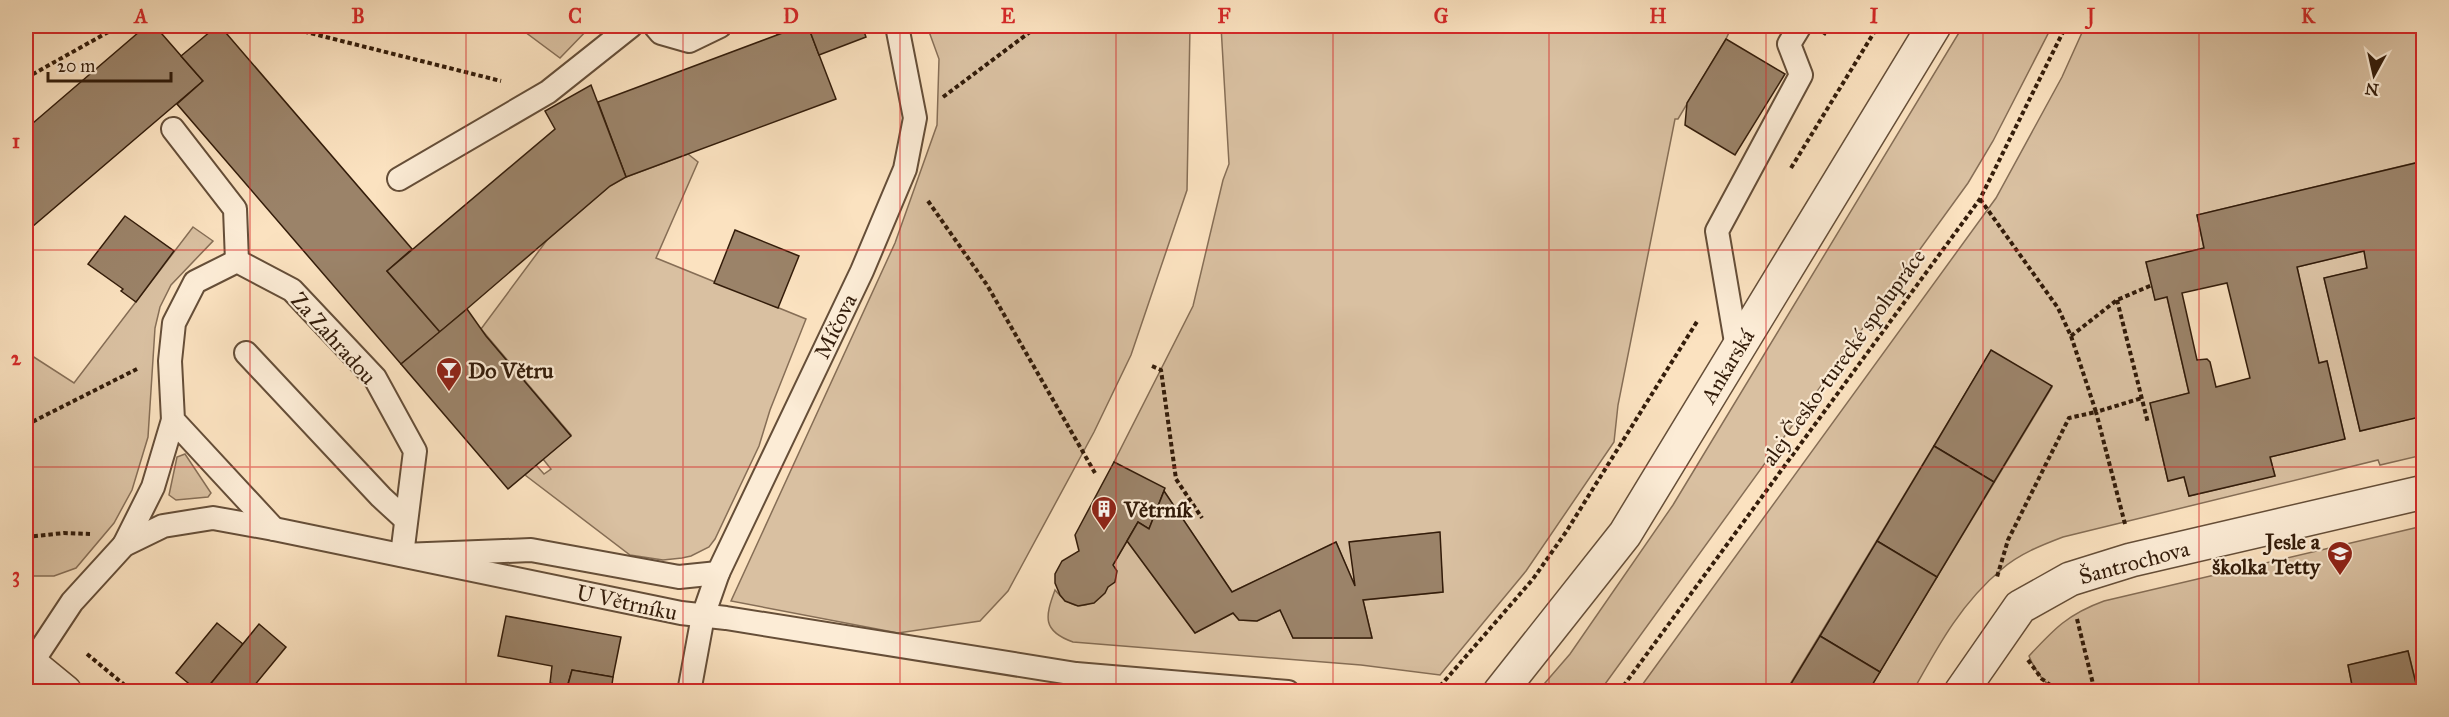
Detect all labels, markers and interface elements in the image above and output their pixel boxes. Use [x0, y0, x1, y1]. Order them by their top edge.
text: A [132, 4, 148, 28]
text: B [351, 4, 365, 28]
text: C [568, 4, 582, 28]
text: D [783, 4, 799, 28]
text: E [1001, 4, 1016, 28]
text: F [1217, 4, 1231, 28]
text: G [1434, 4, 1449, 28]
text: H [1649, 4, 1667, 28]
text: I [1870, 4, 1879, 28]
text: J [2084, 4, 2096, 30]
text: K [2301, 4, 2316, 28]
scale bar [48, 45, 171, 83]
north arrow [2344, 45, 2404, 105]
text: 20 m [57, 55, 95, 77]
text: N [2364, 79, 2380, 100]
text: 1 [12, 129, 20, 153]
street label: alej Česko-turecké spolupráce [1756, 244, 1931, 471]
street label: Za Zahradou [285, 287, 382, 390]
street label: Míčova [808, 289, 863, 363]
street label: Ankarská [1694, 324, 1760, 409]
text: 2 [11, 346, 22, 370]
bar icon: Do Větru [434, 355, 464, 393]
place label: Do Větru [468, 357, 554, 384]
building icon: Větrník [1089, 494, 1119, 532]
place label: Větrník [1123, 496, 1193, 523]
place label: Jesle a školka Tetty [2212, 528, 2322, 580]
street label: Šantrochova [2076, 535, 2193, 590]
school or university icon: Jesle a školka Tetty [2325, 539, 2355, 577]
text: 3 [12, 563, 20, 588]
street label: U Větrníku [574, 579, 680, 626]

